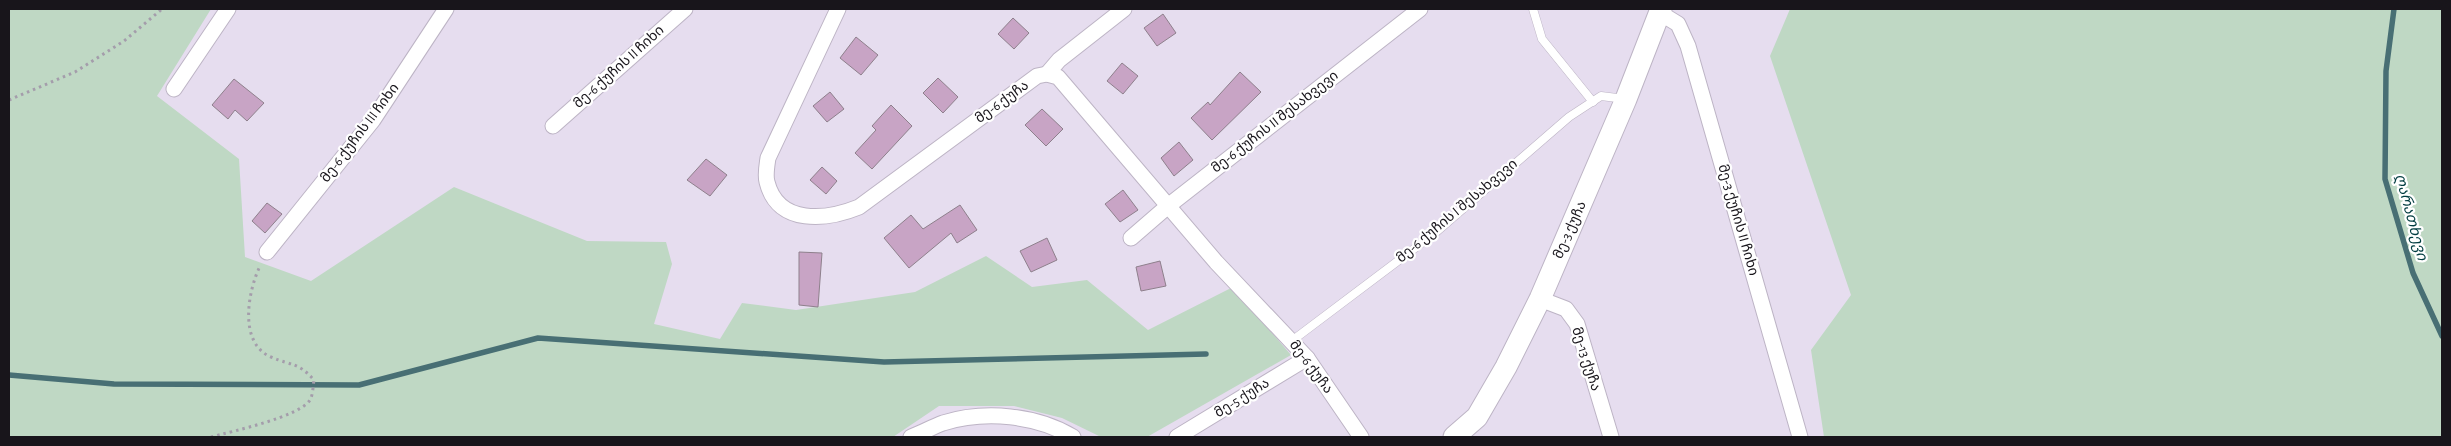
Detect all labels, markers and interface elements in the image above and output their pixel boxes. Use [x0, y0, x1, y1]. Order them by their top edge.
street label: მე-6 ქუჩის II ჩიხი [571, 23, 668, 112]
street label: მე-6 ქუჩის II შესახვევი [1209, 68, 1342, 176]
street label: მე-6 ქუჩა [973, 78, 1032, 127]
street label: მე-6 ქუჩის III ჩიხი [318, 81, 402, 186]
street label: მე-6 ქუჩის I შესახვევი [1394, 157, 1521, 266]
street label: მე-3 ქუჩის II ჩიხი [1714, 163, 1761, 278]
water label: ღარათხევი [2391, 172, 2430, 263]
street label: მე-3 ქუჩა [1551, 199, 1590, 261]
street label: მე-13 ქუჩა [1568, 325, 1603, 393]
street label: მე-6 ქუჩა [1286, 338, 1335, 397]
street label: მე-5 ქუჩა [1212, 376, 1272, 421]

